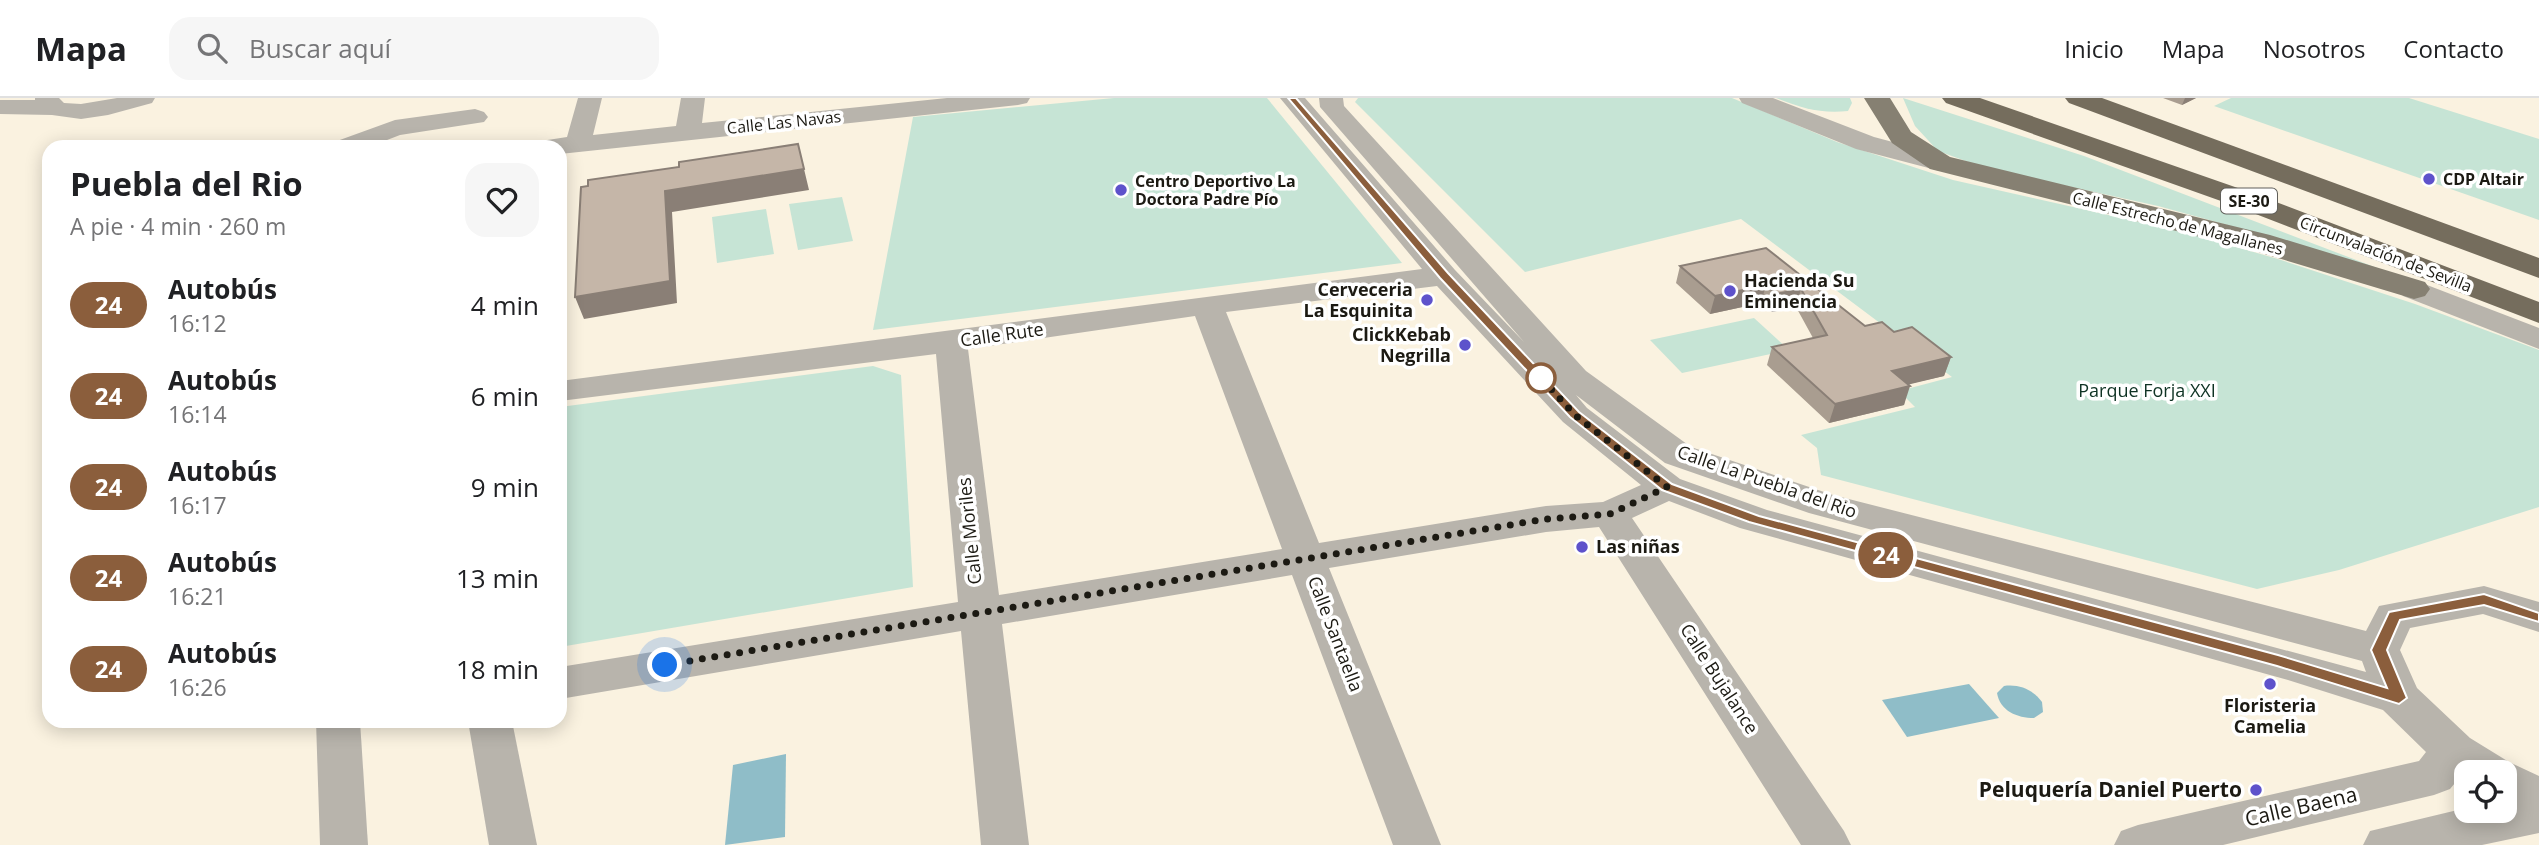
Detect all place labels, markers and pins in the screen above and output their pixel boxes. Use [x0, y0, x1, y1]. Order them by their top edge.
place label: CDP Altair [2443, 168, 2524, 190]
place label: Centro Deportivo La Doctora Padre Pío [1135, 170, 1296, 210]
marker: CDP Altair [2421, 171, 2437, 187]
marker: Centro Deportivo La Doctora Padre Pío [1113, 182, 1129, 198]
place label: Hacienda Su Eminencia [1744, 268, 1855, 313]
place label: Cerveceria La Esquinita [1304, 277, 1413, 322]
marker: Hacienda Su Eminencia [1722, 283, 1738, 299]
marker: Cerveceria La Esquinita [1419, 292, 1435, 308]
place label: ClickKebab Negrilla [1352, 322, 1451, 367]
marker: ClickKebab Negrilla [1457, 337, 1473, 353]
unlabelled marker [1526, 363, 1556, 393]
place label: Las niñas [1596, 534, 1680, 558]
marker: Las niñas [1574, 539, 1590, 555]
marker: Floristeria Camelia [2262, 676, 2278, 692]
place label: Floristeria Camelia [2224, 693, 2316, 738]
place label: Peluquería Daniel Puerto [1979, 775, 2242, 803]
marker: Peluquería Daniel Puerto [2248, 782, 2264, 798]

